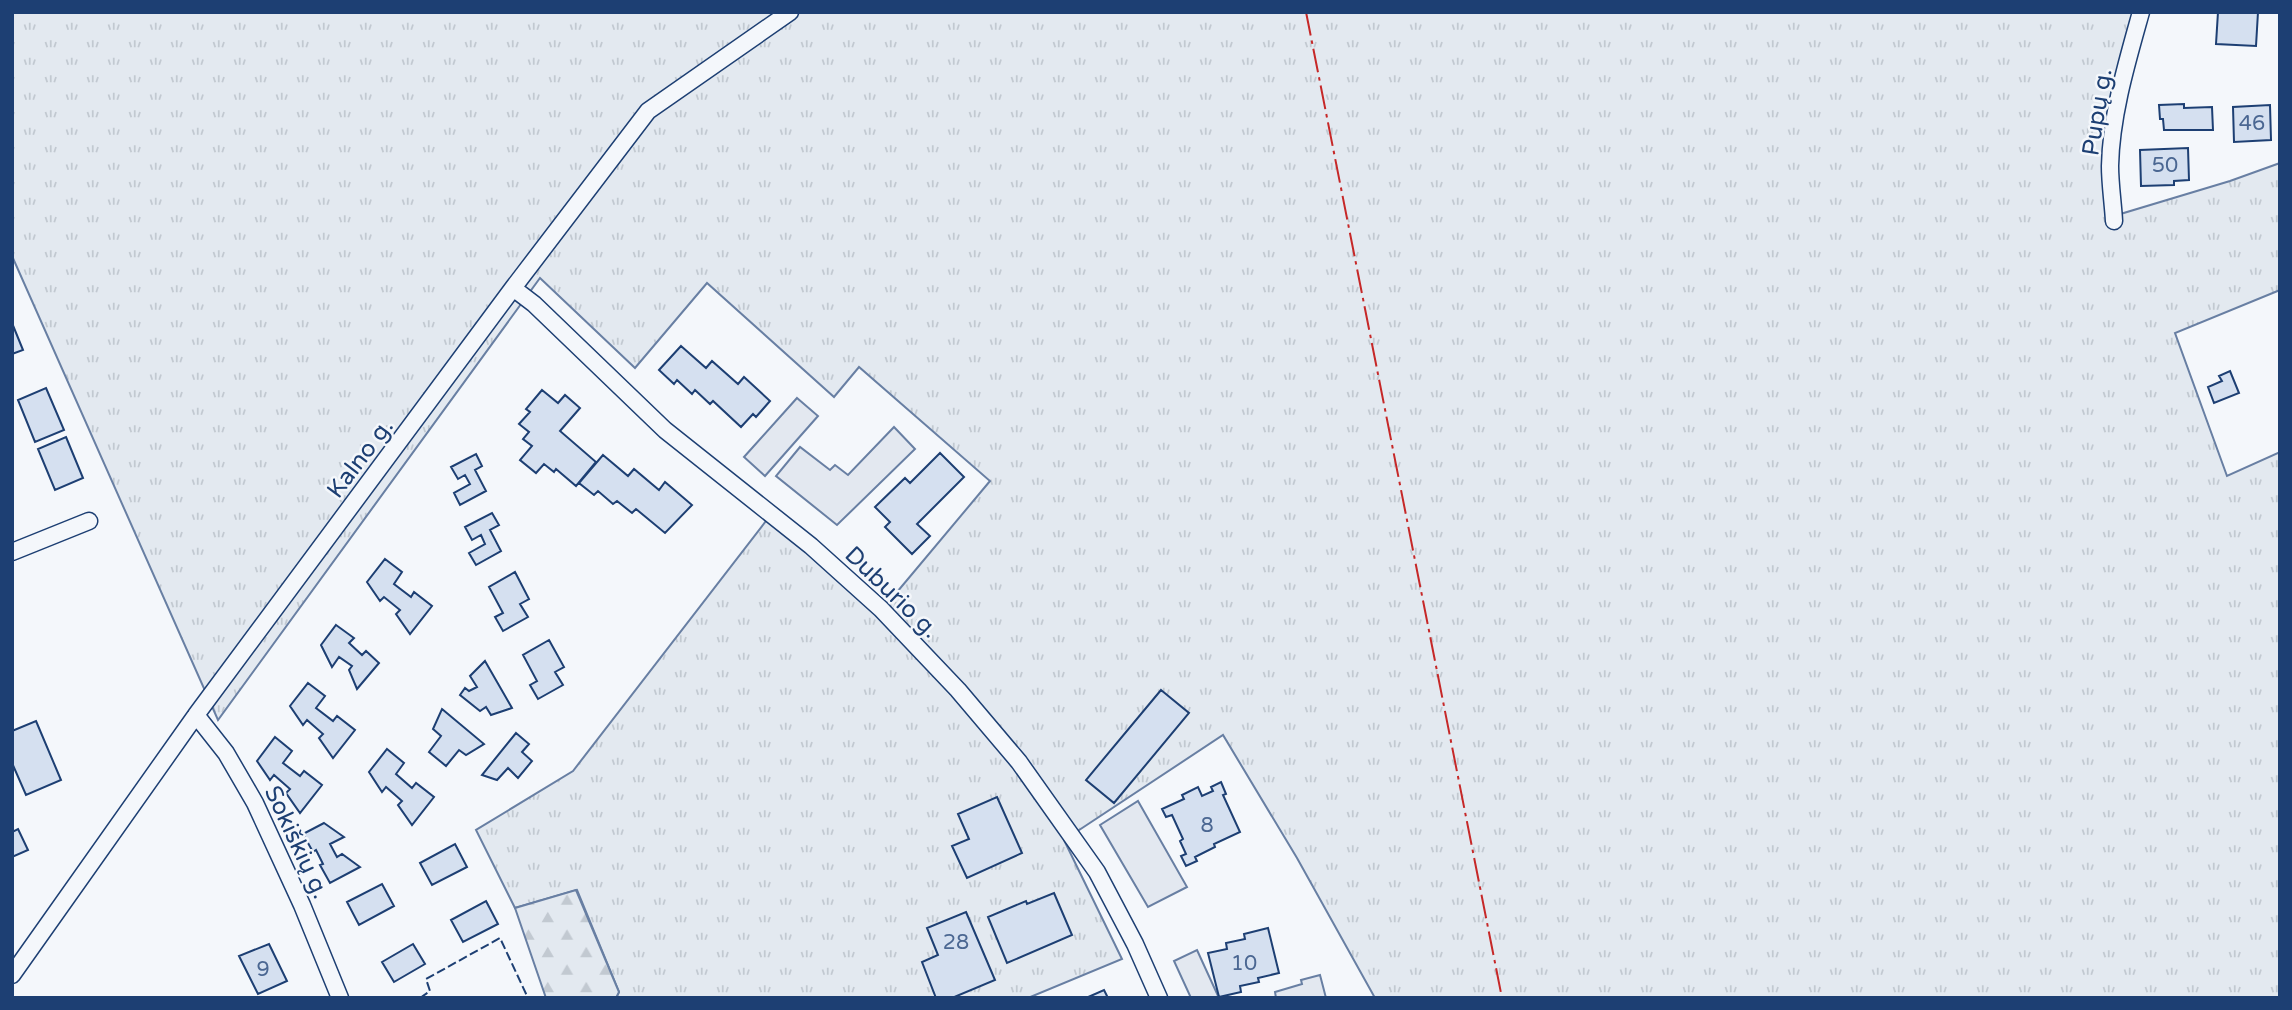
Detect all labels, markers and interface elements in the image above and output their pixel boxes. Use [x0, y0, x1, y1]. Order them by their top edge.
street label: Pupų g. [2076, 66, 2119, 158]
house number: 46 [2239, 111, 2265, 136]
house number: 50 [2152, 153, 2178, 178]
street label: Kalno g. [321, 413, 400, 504]
street label: Duburio g. [839, 540, 945, 644]
street label: Sokiškių g. [258, 781, 335, 903]
house number: 8 [1200, 813, 1214, 838]
house number: 28 [943, 930, 969, 955]
house number: 10 [1231, 951, 1257, 976]
house number: 9 [256, 957, 270, 982]

